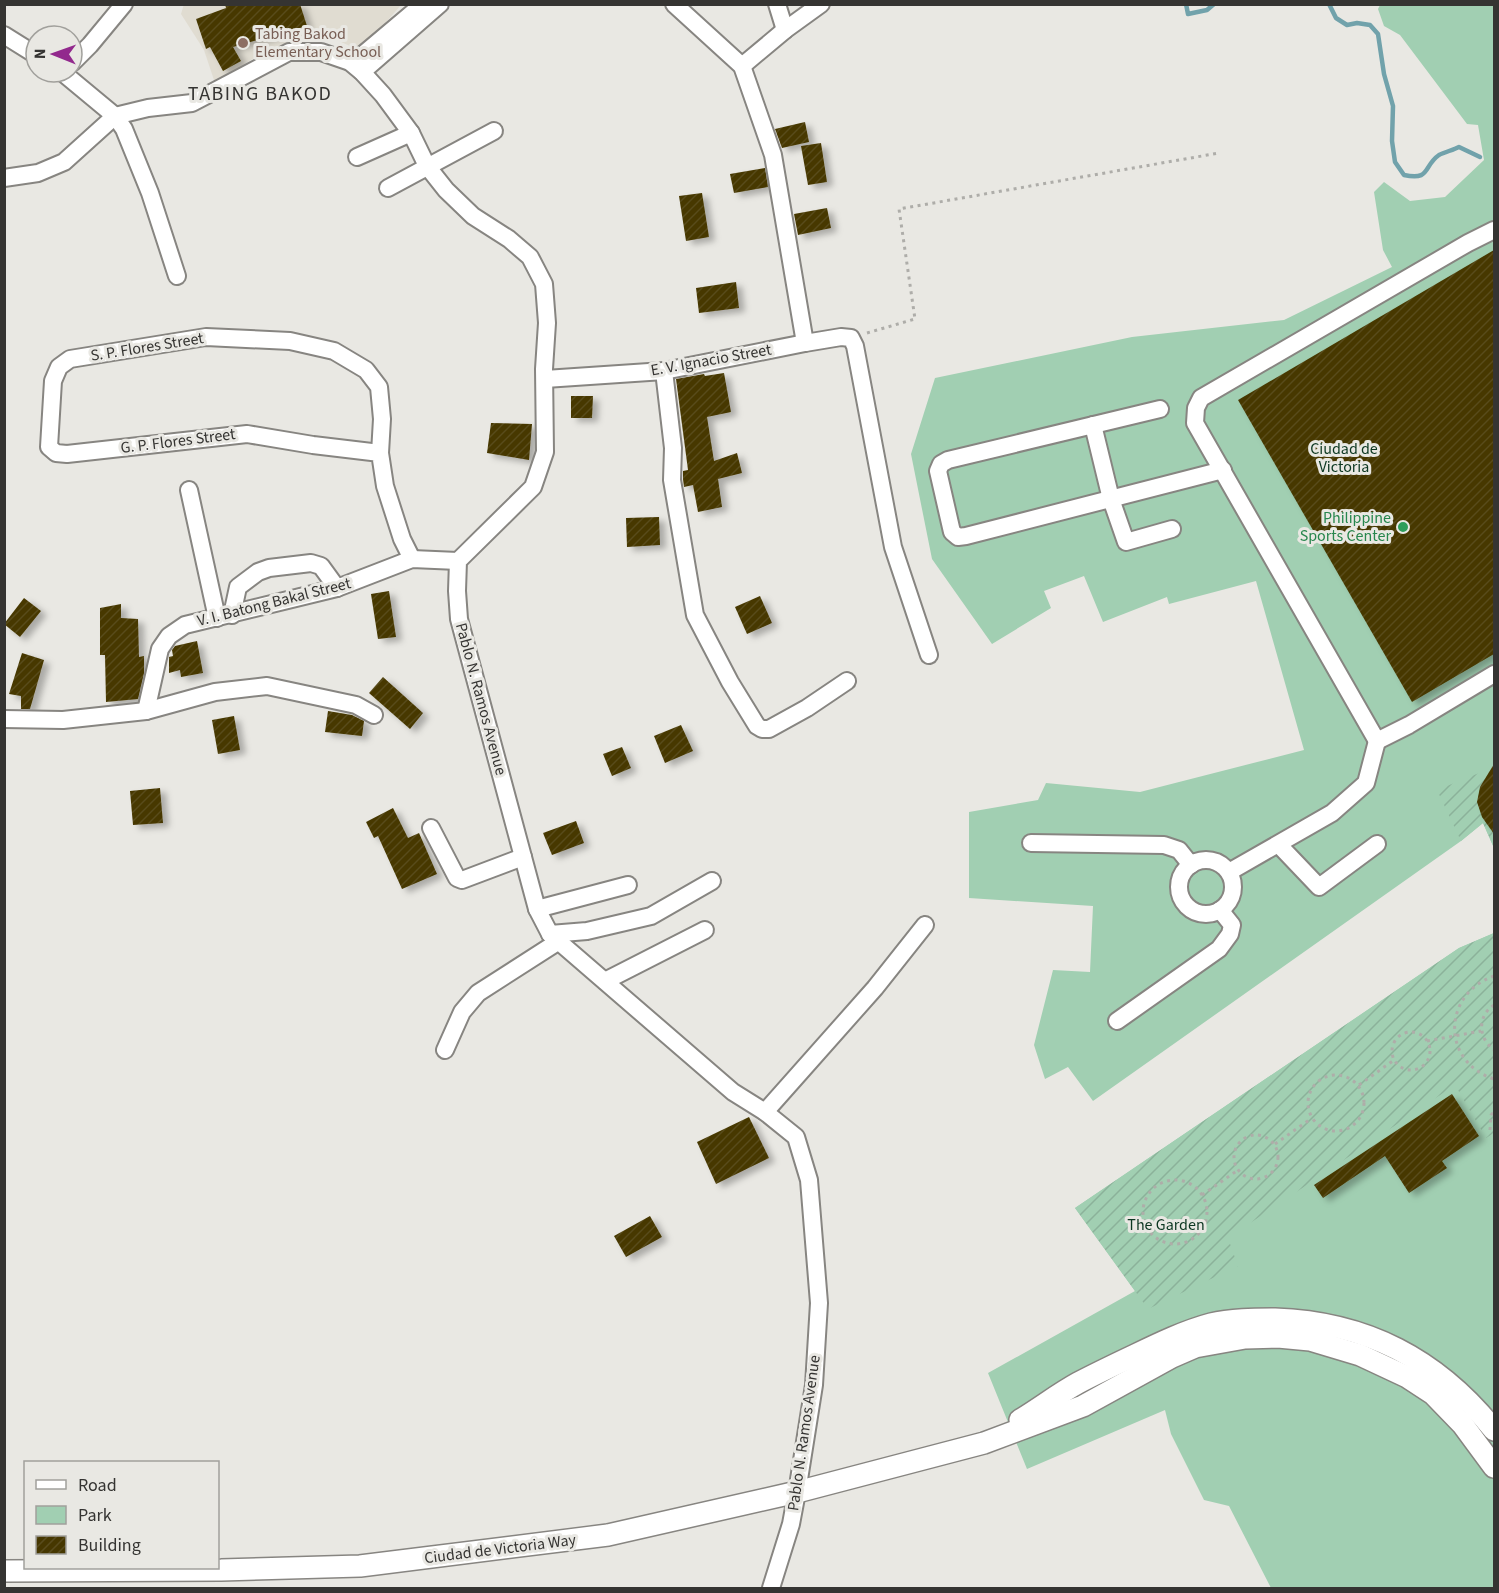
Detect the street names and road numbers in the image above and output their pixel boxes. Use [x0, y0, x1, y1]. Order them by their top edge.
street label: S. P. Flores Street [89, 327, 206, 367]
street label: E. V. Ignacio Street [649, 338, 774, 381]
street label: G. P. Flores Street [119, 423, 237, 459]
street label: V. I. Batong Bakal Street [195, 572, 354, 632]
street label: Pablo N. Ramos Avenue [450, 620, 512, 778]
street label: Pablo N. Ramos Avenue [782, 1354, 826, 1512]
street label: Ciudad de Victoria Way [423, 1529, 578, 1569]

